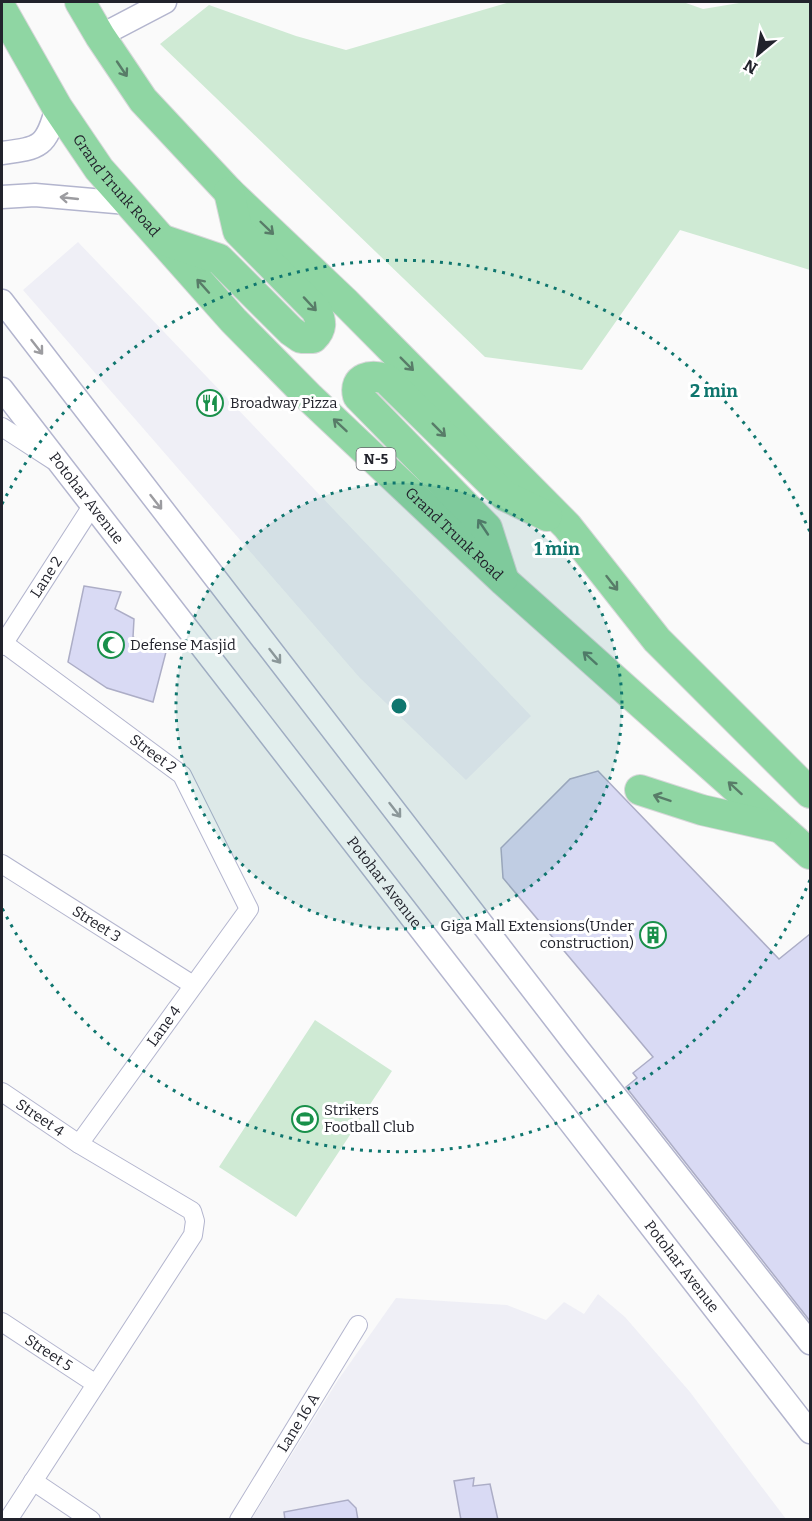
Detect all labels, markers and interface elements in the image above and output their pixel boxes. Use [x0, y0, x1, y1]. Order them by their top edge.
north arrow [728, 24, 788, 84]
text: N [741, 55, 761, 78]
one-way arrow [116, 60, 128, 77]
street label: Grand Trunk Road [69, 131, 164, 240]
one-way arrow [60, 192, 80, 203]
one-way arrow [259, 221, 274, 235]
one-way arrow [196, 279, 210, 294]
one-way arrow [303, 296, 317, 311]
one-way arrow [31, 339, 44, 355]
one-way arrow [399, 357, 414, 372]
text: 2 min [690, 380, 738, 402]
restaurant icon: Broadway Pizza [195, 388, 225, 418]
place label: Broadway Pizza [230, 394, 337, 412]
one-way arrow [332, 418, 347, 432]
one-way arrow [431, 423, 446, 438]
road number: N-5 [356, 448, 395, 470]
street label: Potohar Avenue [45, 449, 128, 548]
street label: Grand Trunk Road [402, 484, 507, 584]
one-way arrow [150, 493, 163, 509]
one-way arrow [477, 518, 490, 535]
text: 1 min [534, 538, 580, 560]
street label: Lane 2 [27, 553, 66, 601]
one-way arrow [605, 574, 618, 590]
mosque icon: Defense Masjid [96, 630, 126, 660]
place label: Defense Masjid [130, 636, 236, 654]
one-way arrow [269, 648, 282, 664]
one-way arrow [583, 651, 598, 665]
centre of rings [389, 696, 409, 716]
street label: Street 2 [126, 731, 180, 777]
one-way arrow [728, 781, 743, 795]
one-way arrow [653, 792, 672, 803]
one-way arrow [388, 802, 401, 818]
street label: Potohar Avenue [343, 833, 425, 932]
street label: Street 3 [69, 902, 124, 946]
place label: Giga Mall Extensions(Under construction) [440, 917, 634, 952]
building icon: Giga Mall Extensions(Under construction) [638, 920, 668, 950]
street label: Lane 4 [143, 1002, 185, 1050]
street label: Street 4 [13, 1095, 68, 1140]
place label: Strikers Football Club [324, 1101, 414, 1136]
sports icon: Strikers Football Club [290, 1104, 320, 1134]
street label: Potohar Avenue [641, 1217, 723, 1316]
street label: Street 5 [21, 1331, 76, 1375]
street label: Lane 16 A [274, 1390, 323, 1455]

